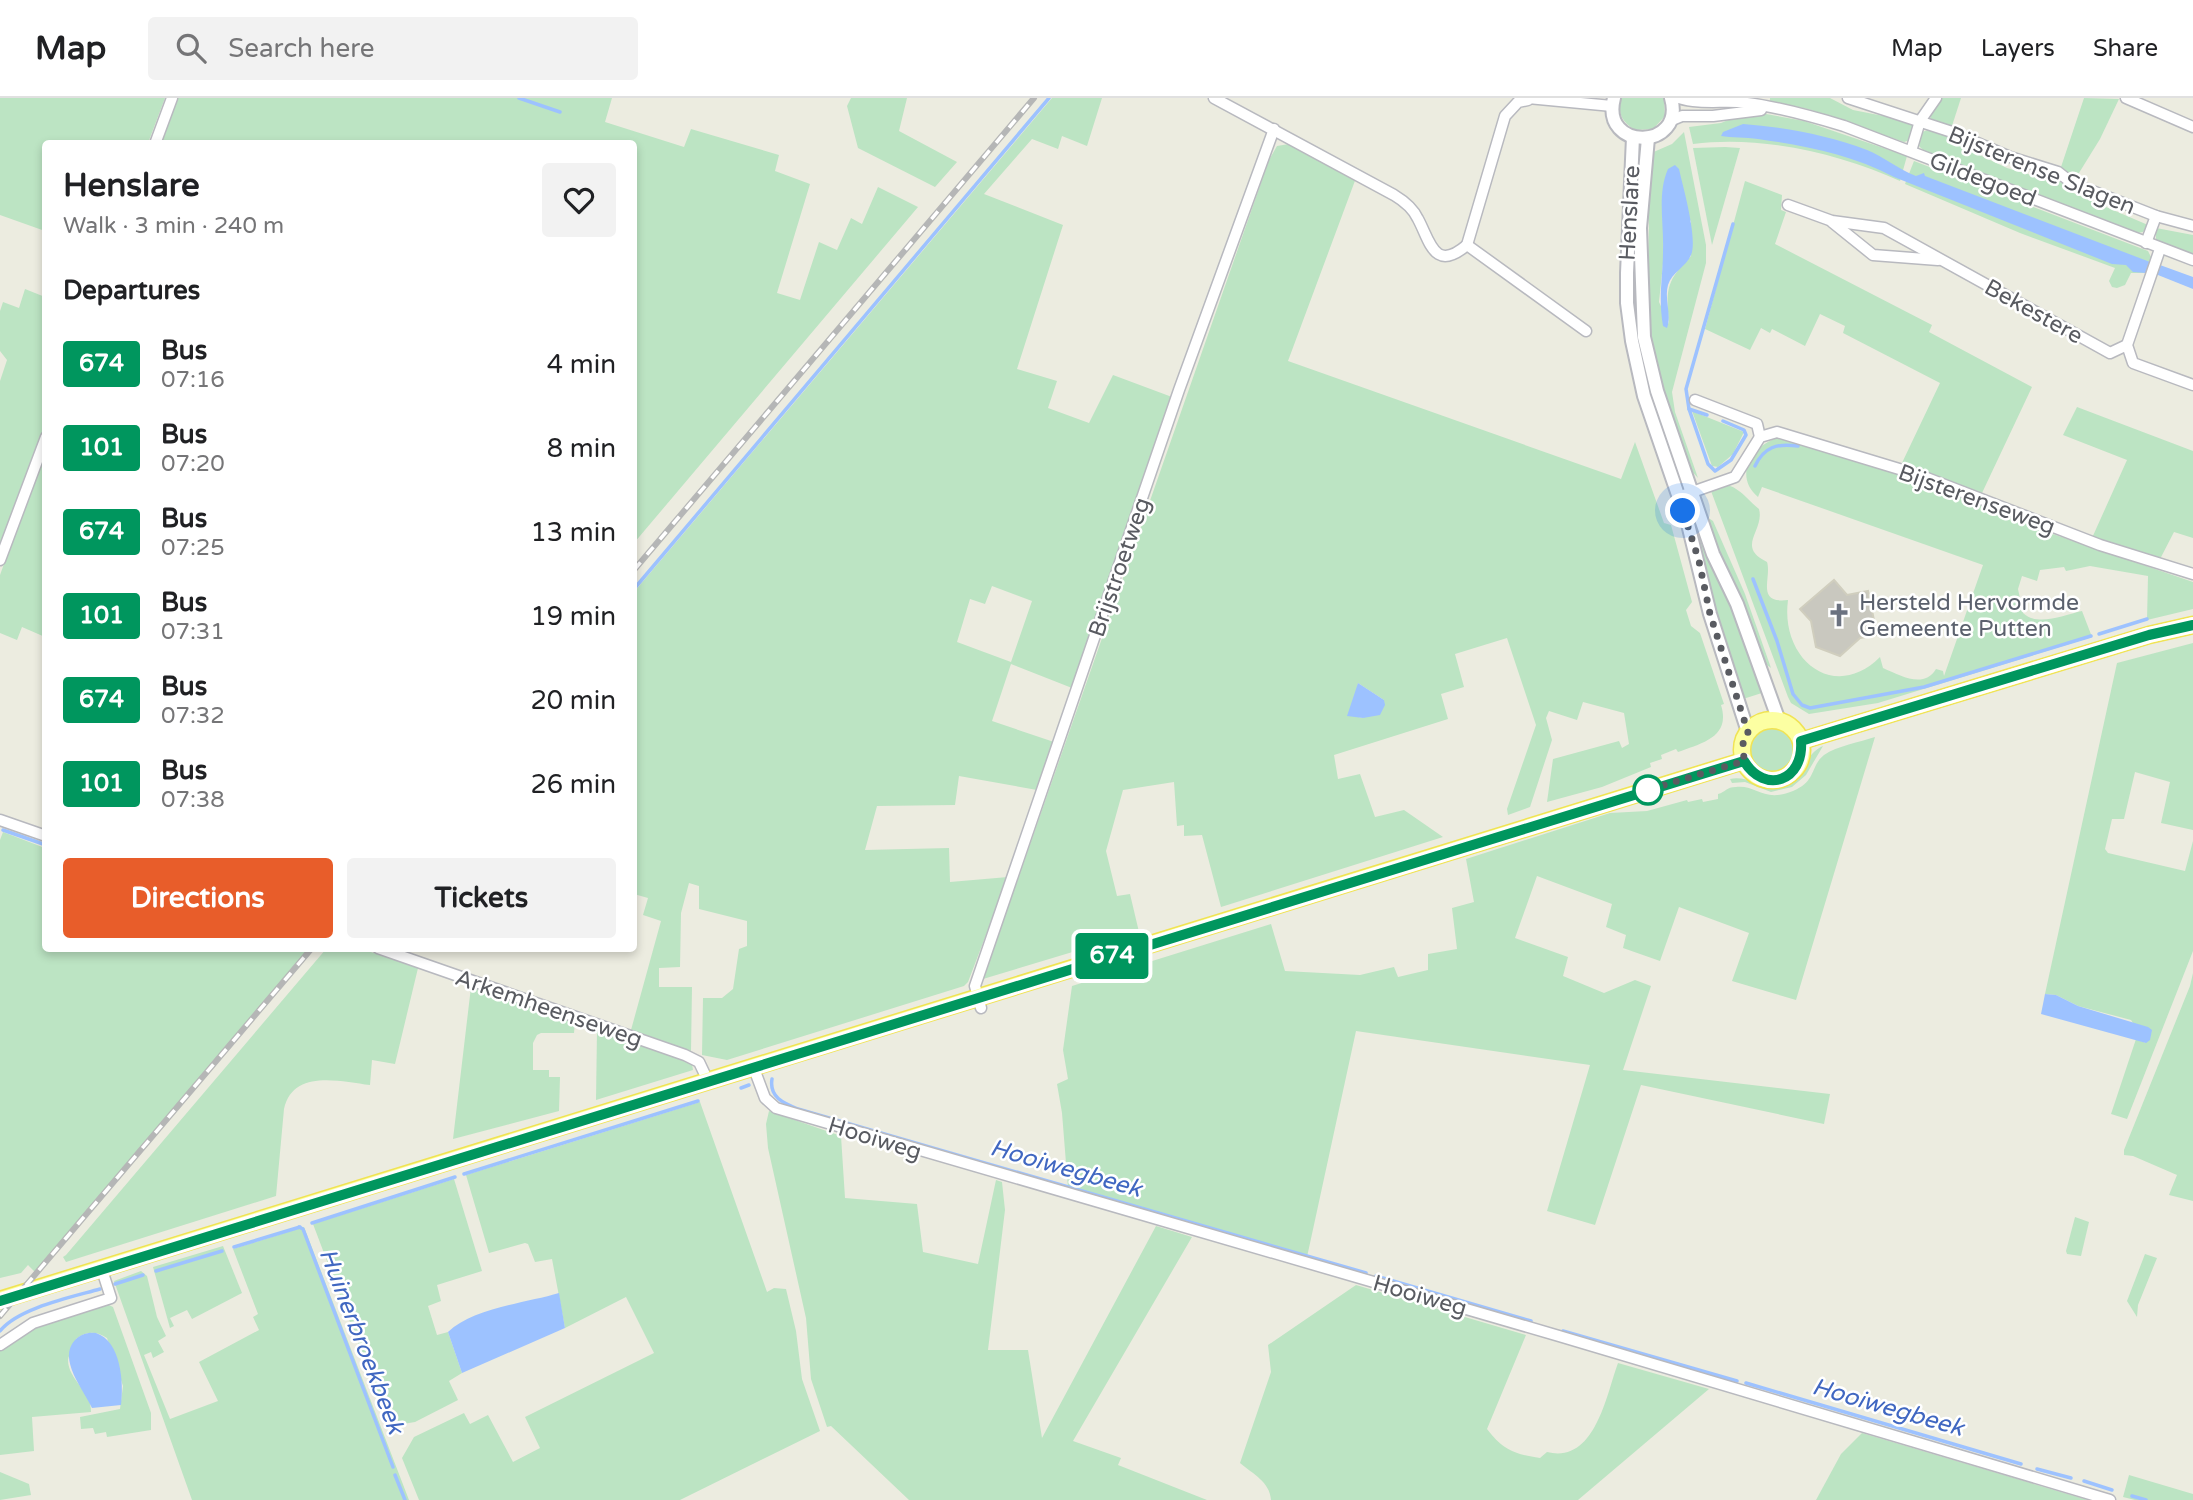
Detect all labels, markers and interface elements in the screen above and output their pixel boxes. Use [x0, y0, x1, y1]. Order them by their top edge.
search box [148, 17, 638, 80]
text: Map [35, 29, 106, 68]
icon: search [172, 29, 210, 67]
text: Search here [228, 33, 374, 64]
text: Map [1891, 34, 1943, 63]
text: Layers [1981, 34, 2055, 63]
text: Share [2093, 34, 2158, 63]
street label: Bijsterense Slagen [1944, 121, 2139, 221]
street label: Gildegoed [1925, 147, 2040, 213]
button: heart [542, 163, 616, 237]
street label: Henslare [1614, 165, 1646, 261]
text: Henslare [63, 166, 200, 205]
text: Walk · 3 min · 240 m [63, 212, 284, 240]
street label: Bekestere [1979, 273, 2088, 350]
text: Departures [63, 275, 200, 306]
text: Bus [161, 335, 207, 366]
text: 674 [79, 349, 124, 378]
text: 4 min [547, 349, 616, 380]
text: 07:16 [161, 366, 225, 394]
text: Bus [161, 419, 207, 450]
text: 101 [79, 433, 124, 462]
text: 8 min [547, 433, 616, 464]
text: 07:20 [161, 450, 225, 478]
street label: Bijsterenseweg [1894, 459, 2059, 541]
your location [1665, 493, 1700, 528]
street label: Brijstroetweg [1083, 494, 1157, 641]
text: Bus [161, 503, 207, 534]
text: 674 [79, 517, 124, 546]
text: 13 min [530, 517, 616, 548]
text: 07:25 [161, 534, 225, 562]
text: Bus [161, 587, 207, 618]
place label: Hersteld Hervormde Gemeente Putten [1859, 589, 2079, 643]
text: 101 [79, 601, 124, 630]
text: 19 min [530, 601, 616, 632]
church icon: Hersteld Hervormde Gemeente Putten [1825, 601, 1853, 629]
text: 07:31 [161, 618, 225, 646]
text: Bus [161, 671, 207, 702]
text: 674 [79, 685, 124, 714]
text: 20 min [530, 685, 616, 716]
text: 07:32 [161, 702, 225, 730]
text: Bus [161, 755, 207, 786]
text: 101 [79, 769, 124, 798]
text: 26 min [530, 769, 616, 800]
unlabelled marker [1633, 775, 1663, 805]
text: 07:38 [161, 786, 225, 814]
button: Directions [63, 858, 333, 938]
button: Tickets [347, 858, 616, 938]
line badge: 674 [1072, 933, 1152, 979]
text: 674 [1089, 941, 1135, 970]
street label: Arkemheenseweg [452, 964, 646, 1054]
street label: Hooiweg [825, 1111, 925, 1166]
water label: Hooiwegbeek [987, 1133, 1147, 1204]
water label: Huinerbroekbeek [313, 1244, 411, 1440]
street label: Hooiweg [1370, 1269, 1470, 1323]
water label: Hooiwegbeek [1809, 1372, 1969, 1443]

